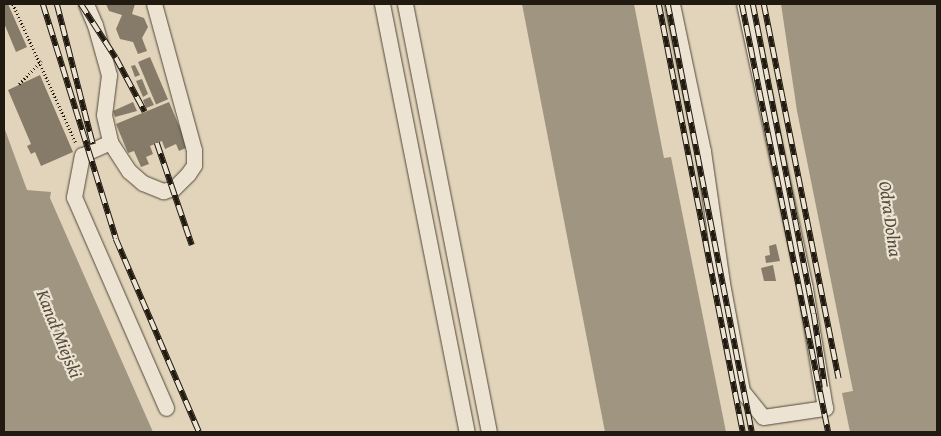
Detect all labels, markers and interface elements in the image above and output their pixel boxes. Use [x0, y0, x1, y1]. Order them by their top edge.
water label: Odra Dolna [874, 180, 906, 258]
water label: Kanał Miejski [32, 287, 86, 381]

